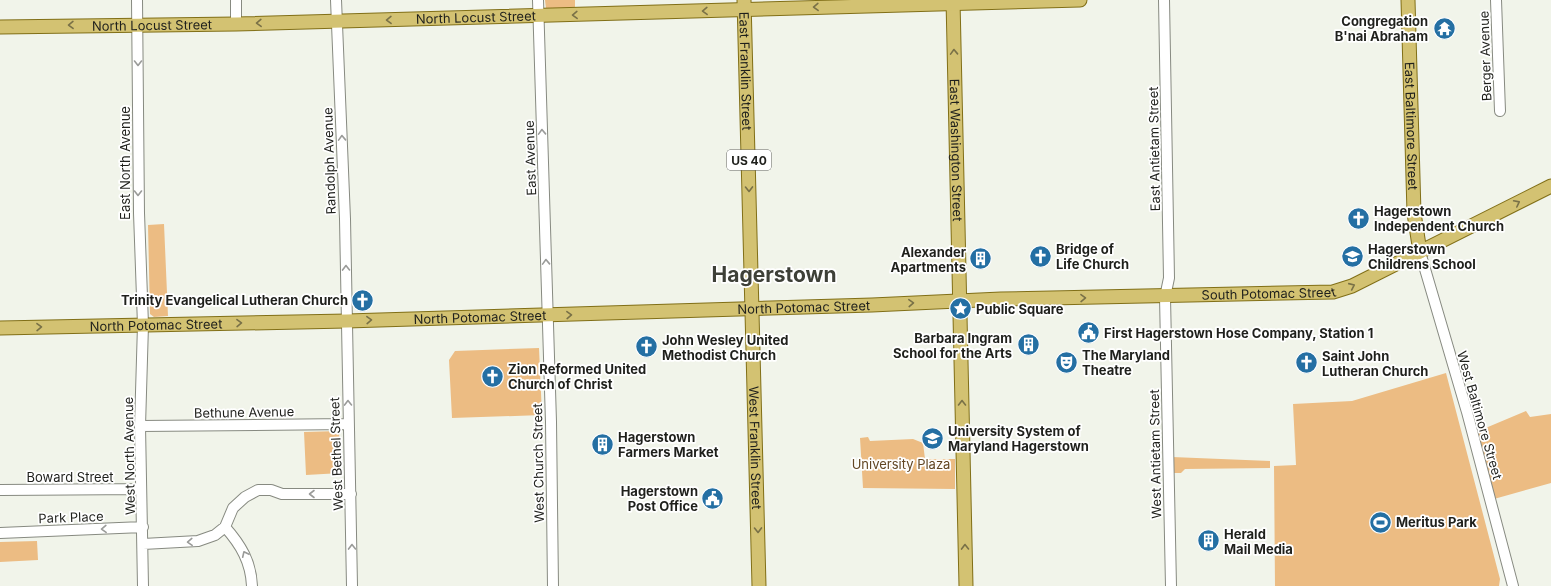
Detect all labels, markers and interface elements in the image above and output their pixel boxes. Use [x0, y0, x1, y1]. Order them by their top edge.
one-way arrow [813, 3, 819, 12]
street label: North Locust Street [416, 7, 536, 27]
one-way arrow [702, 7, 708, 15]
street label: Berger Avenue [1475, 10, 1495, 102]
one-way arrow [572, 11, 578, 19]
street label: East Franklin Street [736, 11, 755, 131]
place label: Congregation B'nai Abraham [1335, 13, 1428, 44]
one-way arrow [386, 15, 392, 24]
temple icon: Congregation B'nai Abraham [1431, 15, 1457, 41]
street label: North Locust Street [92, 16, 212, 34]
one-way arrow [256, 19, 262, 28]
one-way arrow [68, 21, 74, 29]
one-way arrow [950, 49, 958, 55]
one-way arrow [134, 60, 142, 66]
street label: East Baltimore Street [1402, 62, 1421, 190]
street label: East Washington Street [947, 78, 966, 222]
street label: East Antietam Street [1145, 86, 1163, 212]
street label: East North Avenue [117, 106, 133, 220]
street label: Randolph Avenue [319, 107, 339, 215]
street label: East Avenue [521, 120, 539, 196]
one-way arrow [538, 129, 546, 135]
one-way arrow [337, 135, 346, 141]
road number: US 40 [727, 150, 771, 170]
one-way arrow [745, 186, 754, 192]
one-way arrow [134, 190, 142, 196]
one-way arrow [1513, 200, 1521, 208]
place label: Hagerstown Independent Church [1374, 203, 1504, 234]
church icon: Hagerstown Independent Church [1345, 205, 1371, 231]
place label: Bridge of Life Church [1056, 241, 1129, 272]
place label: Hagerstown Childrens School [1368, 241, 1476, 272]
church icon: Bridge of Life Church [1028, 243, 1054, 269]
school or university icon: Hagerstown Childrens School [1339, 243, 1365, 269]
place label: Alexander Apartments [890, 244, 967, 275]
building icon: Alexander Apartments [968, 246, 994, 272]
one-way arrow [542, 259, 550, 265]
district label: Hagerstown [712, 262, 836, 287]
one-way arrow [342, 265, 350, 271]
one-way arrow [1348, 283, 1356, 291]
street label: South Potomac Street [1201, 284, 1338, 303]
church icon: Trinity Evangelical Lutheran Church [350, 287, 376, 313]
place label: Trinity Evangelical Lutheran Church [121, 292, 348, 308]
one-way arrow [1080, 294, 1086, 302]
place icon: Public Square [948, 296, 974, 322]
street label: North Potomac Street [737, 297, 870, 317]
one-way arrow [908, 299, 914, 308]
place label: Public Square [976, 301, 1064, 317]
street label: North Potomac Street [413, 307, 546, 327]
one-way arrow [566, 310, 572, 319]
street label: North Potomac Street [89, 316, 223, 334]
one-way arrow [366, 316, 372, 324]
one-way arrow [236, 319, 242, 327]
public building icon: First Hagerstown Hose Company, Station 1 [1075, 320, 1101, 346]
one-way arrow [36, 323, 42, 331]
place label: First Hagerstown Hose Company, Station 1 [1104, 325, 1373, 341]
place label: Barbara Ingram School for the Arts [893, 330, 1012, 361]
place label: John Wesley United Methodist Church [662, 332, 788, 363]
building icon: Barbara Ingram School for the Arts [1015, 332, 1041, 358]
church icon: John Wesley United Methodist Church [633, 334, 659, 360]
place label: The Maryland Theatre [1082, 347, 1170, 378]
place label: Saint John Lutheran Church [1322, 348, 1428, 379]
theatre icon: The Maryland Theatre [1053, 349, 1079, 375]
street label: West Baltimore Street [1454, 349, 1506, 481]
church icon: Saint John Lutheran Church [1293, 350, 1319, 376]
place label: Zion Reformed United Church of Christ [508, 361, 646, 392]
church icon: Zion Reformed United Church of Christ [480, 363, 506, 389]
street label: West Franklin Street [746, 386, 765, 510]
street label: West Antietam Street [1146, 389, 1164, 519]
street label: West North Avenue [120, 397, 138, 515]
street label: West Bethel Street [326, 397, 346, 511]
one-way arrow [344, 400, 352, 406]
one-way arrow [958, 400, 966, 406]
street label: Bethune Avenue [194, 403, 294, 421]
street label: West Church Street [529, 403, 547, 523]
place label: University System of Maryland Hagerstown [948, 423, 1089, 454]
school or university icon: University System of Maryland Hagerstown [919, 425, 945, 451]
place label: Hagerstown Farmers Market [618, 429, 719, 460]
building icon: Hagerstown Farmers Market [589, 431, 615, 457]
park label: University Plaza [852, 456, 950, 472]
street label: Boward Street [27, 469, 113, 485]
place label: Hagerstown Post Office [621, 483, 698, 514]
public building icon: Hagerstown Post Office [700, 485, 726, 511]
one-way arrow [309, 490, 315, 498]
street label: Park Place [38, 508, 104, 526]
sports icon: Meritus Park [1367, 509, 1393, 535]
place label: Meritus Park [1396, 514, 1477, 530]
one-way arrow [101, 524, 107, 533]
place label: Herald Mail Media [1224, 526, 1293, 557]
one-way arrow [753, 527, 762, 533]
building icon: Herald Mail Media [1196, 528, 1222, 554]
one-way arrow [187, 537, 193, 546]
one-way arrow [348, 544, 356, 550]
one-way arrow [961, 544, 969, 550]
one-way arrow [241, 550, 249, 557]

